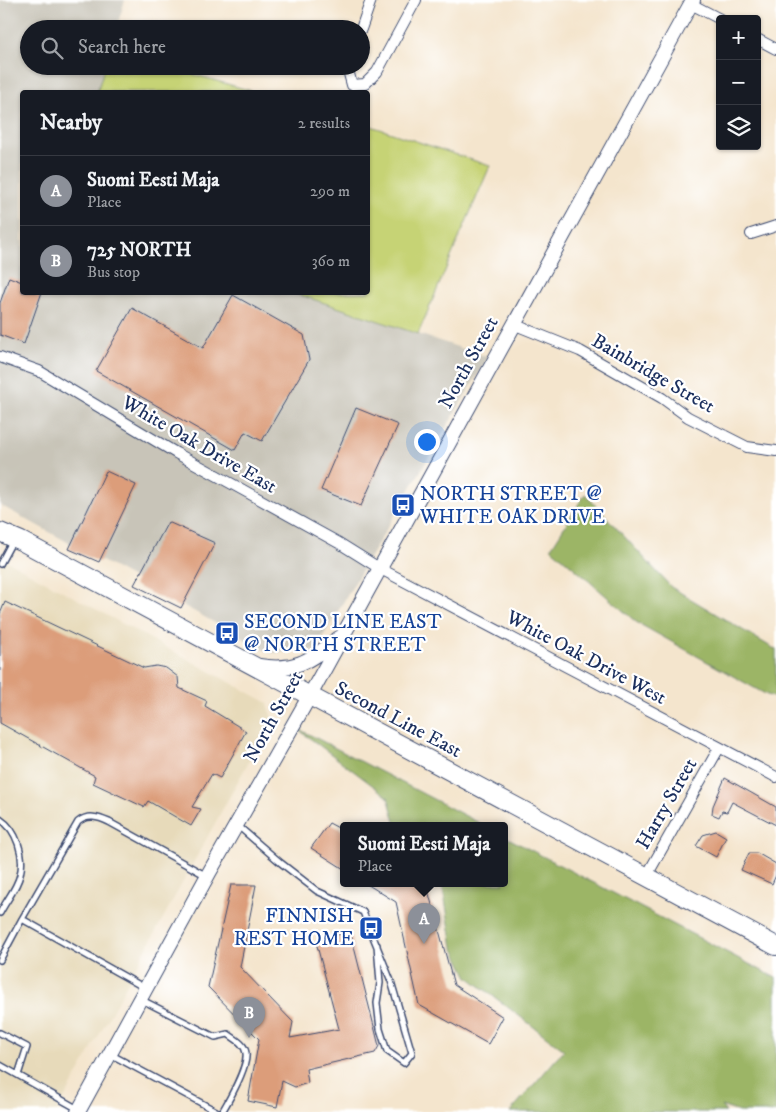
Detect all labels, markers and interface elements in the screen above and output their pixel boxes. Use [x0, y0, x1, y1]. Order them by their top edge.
map controls [716, 15, 761, 150]
button: + [716, 15, 761, 60]
search box [20, 20, 370, 75]
icon: search [38, 34, 66, 62]
text: Search here [78, 36, 166, 59]
button: − [716, 60, 761, 105]
button: layers [716, 105, 761, 150]
text: Nearby [40, 110, 102, 136]
text: 2 results [298, 113, 350, 133]
text: Suomi Eesti Maja [87, 169, 219, 192]
text: A [51, 181, 61, 201]
text: 290 m [310, 181, 350, 201]
text: Place [87, 192, 121, 212]
text: 725 NORTH [87, 239, 191, 262]
text: B [51, 251, 61, 271]
text: 360 m [312, 251, 350, 271]
text: Bus stop [87, 262, 140, 282]
street label: North Street [433, 313, 505, 413]
street label: Bainbridge Street [587, 329, 719, 419]
street label: White Oak Drive East [116, 390, 281, 500]
your location [414, 429, 440, 455]
place label: NORTH STREET @ WHITE OAK DRIVE [419, 482, 605, 530]
bus stop icon: NORTH STREET @ WHITE OAK DRIVE [390, 492, 416, 518]
street label: White Oak Drive West [501, 605, 670, 711]
place label: SECOND LINE EAST @ NORTH STREET [244, 610, 442, 658]
bus stop icon: SECOND LINE EAST @ NORTH STREET [214, 620, 240, 646]
street label: North Street [238, 667, 310, 767]
street label: Second Line East [330, 676, 466, 764]
street label: Harry Street [631, 754, 703, 854]
popup [340, 822, 508, 887]
text: Suomi Eesti Maja [358, 833, 490, 856]
text: Place [358, 856, 392, 876]
pin: A [408, 903, 440, 944]
place label: FINNISH REST HOME [234, 904, 354, 952]
bus stop icon: FINNISH REST HOME [358, 915, 384, 941]
pin: B [233, 997, 265, 1038]

